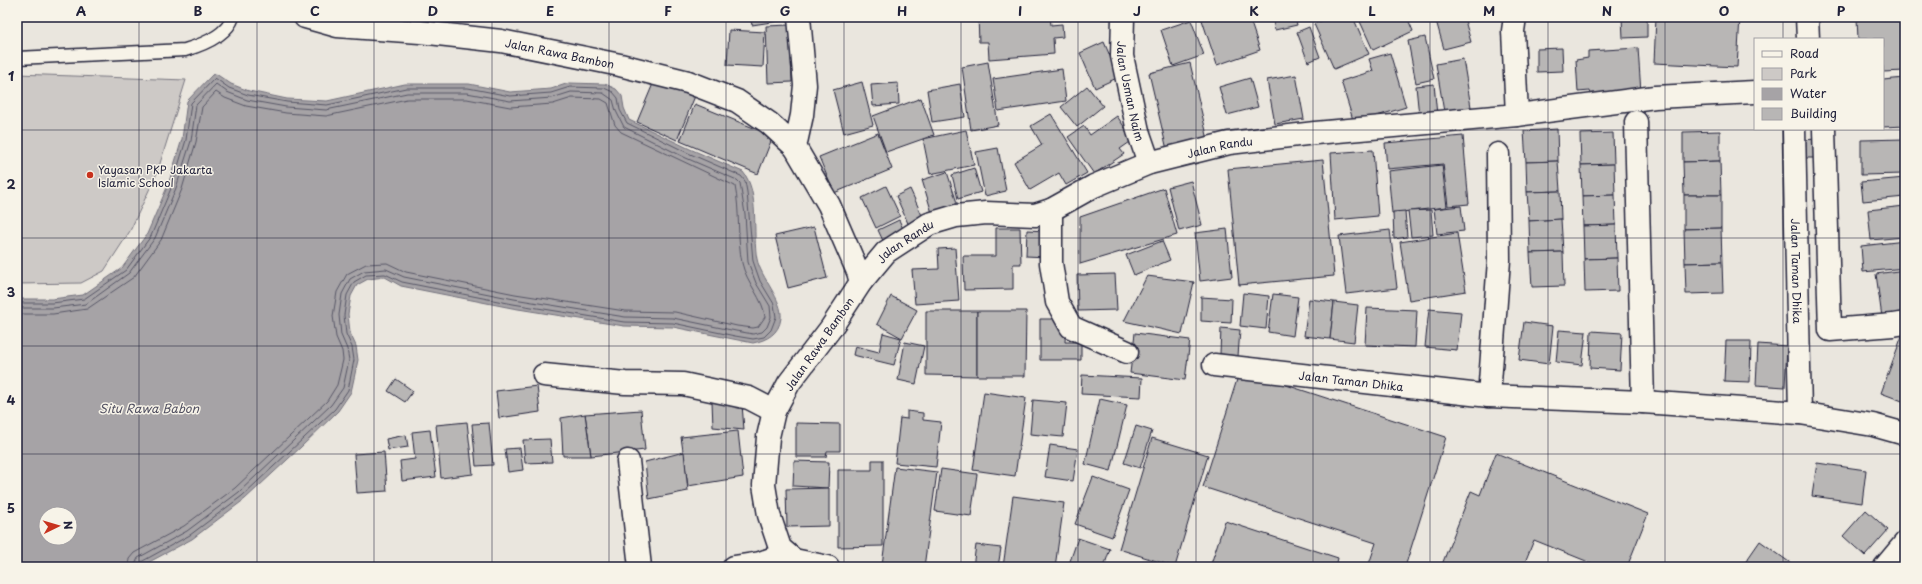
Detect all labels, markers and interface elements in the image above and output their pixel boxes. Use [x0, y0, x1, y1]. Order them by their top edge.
text: A [76, 1, 86, 20]
text: B [194, 1, 203, 20]
text: C [310, 1, 320, 20]
text: D [428, 1, 438, 20]
text: E [546, 1, 554, 20]
text: F [664, 1, 672, 20]
text: G [780, 1, 790, 20]
text: H [897, 1, 907, 20]
text: I [1018, 1, 1022, 20]
text: J [1133, 1, 1141, 20]
text: K [1249, 1, 1259, 20]
text: L [1368, 1, 1376, 20]
text: M [1483, 1, 1495, 20]
text: N [1602, 1, 1612, 20]
text: O [1719, 1, 1729, 20]
text: P [1837, 1, 1846, 20]
street label: Jalan Rawa Bambon [504, 34, 616, 72]
legend [1754, 38, 1884, 130]
street label: Jalan Usman Naim [1113, 41, 1149, 143]
text: Road [1790, 44, 1819, 62]
text: Park [1790, 64, 1817, 82]
text: 1 [8, 66, 14, 85]
text: Water [1790, 84, 1827, 102]
text: Building [1790, 104, 1837, 122]
street label: Jalan Randu [1185, 132, 1254, 162]
place label: Yayasan PKP Jakarta Islamic School [98, 161, 213, 191]
marker: Yayasan PKP Jakarta Islamic School [85, 170, 95, 180]
text: 2 [6, 174, 16, 193]
street label: Jalan Randu [872, 215, 935, 266]
street label: Jalan Taman Dhika [1787, 218, 1807, 324]
text: 3 [7, 282, 16, 301]
street label: Jalan Rawa Bambon [780, 294, 858, 394]
street label: Jalan Taman Dhika [1298, 366, 1404, 395]
text: 4 [7, 390, 16, 409]
water label: Situ Rawa Babon [99, 399, 199, 417]
text: 5 [7, 498, 15, 517]
north arrow [38, 506, 78, 546]
text: N [60, 520, 77, 530]

